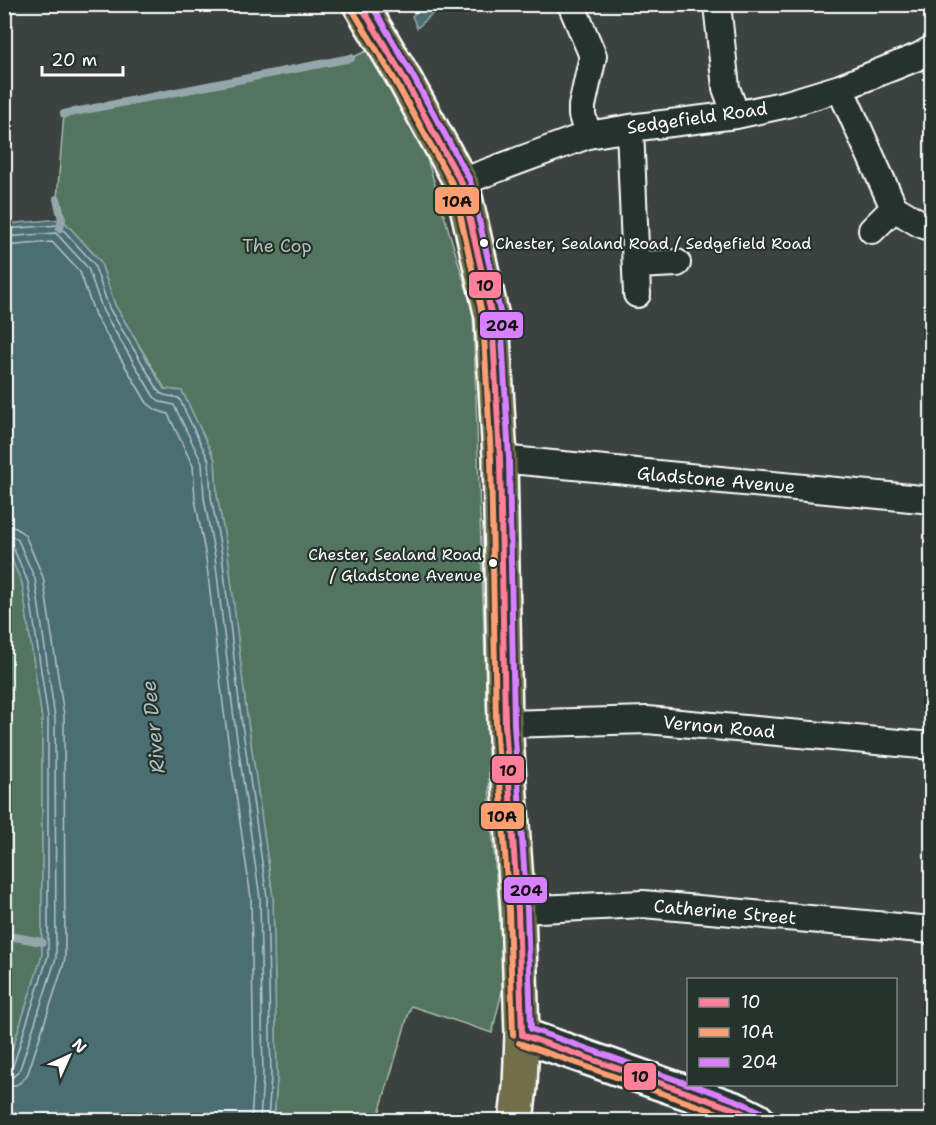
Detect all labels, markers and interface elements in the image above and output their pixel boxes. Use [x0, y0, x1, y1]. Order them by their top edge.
scale bar [42, 39, 123, 77]
text: 20 m [51, 48, 97, 72]
street label: Sedgefield Road [625, 96, 769, 140]
line badge: 10A [434, 186, 480, 215]
text: 10A [442, 191, 472, 212]
place label: Chester, Sealand Road / Sedgefield Road [495, 233, 811, 254]
park label: The Cop [242, 234, 312, 258]
marker: Chester, Sealand Road / Sedgefield Road [478, 237, 490, 249]
line badge: 10 [468, 271, 502, 299]
text: 10 [476, 275, 494, 296]
line badge: 204 [479, 311, 524, 339]
text: 204 [485, 315, 519, 336]
street label: Gladstone Avenue [636, 461, 796, 499]
place label: Chester, Sealand Road / Gladstone Avenue [308, 544, 482, 586]
marker: Chester, Sealand Road / Gladstone Avenue [487, 557, 499, 569]
water label: River Dee [135, 679, 171, 775]
street label: Vernon Road [662, 710, 776, 744]
line badge: 10 [491, 755, 525, 784]
text: 10 [499, 760, 517, 781]
line badge: 10A [480, 802, 525, 830]
text: 10A [487, 806, 517, 827]
line badge: 204 [503, 876, 548, 904]
text: 204 [509, 880, 543, 901]
street label: Catherine Street [653, 894, 797, 930]
legend [687, 978, 897, 1086]
text: 10 [741, 990, 761, 1014]
text: 10A [741, 1020, 774, 1044]
north arrow [39, 1026, 99, 1086]
text: N [67, 1034, 91, 1058]
text: 204 [741, 1050, 778, 1074]
line badge: 10 [623, 1062, 657, 1091]
text: 10 [631, 1066, 649, 1087]

